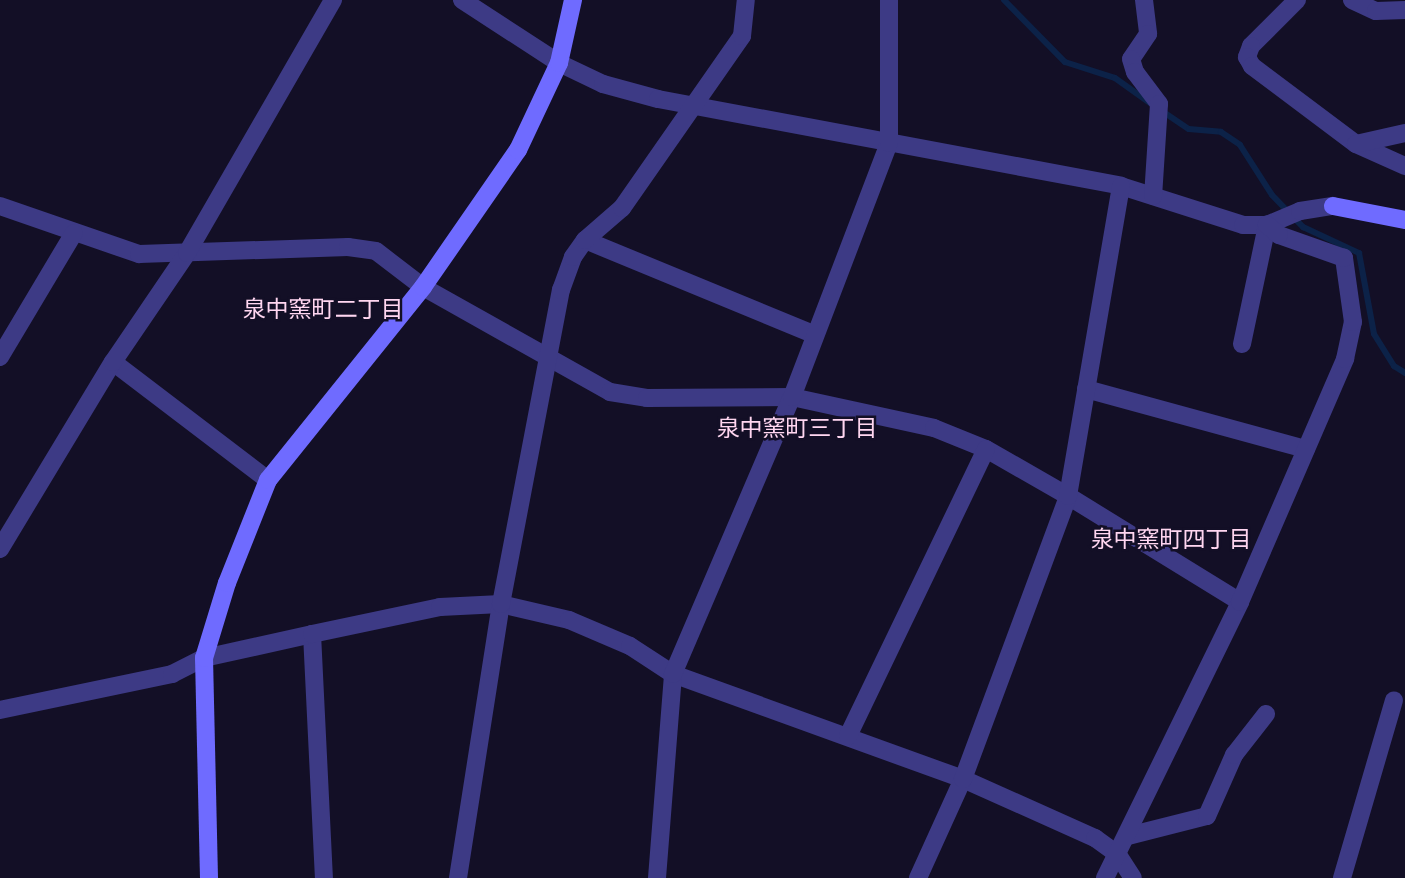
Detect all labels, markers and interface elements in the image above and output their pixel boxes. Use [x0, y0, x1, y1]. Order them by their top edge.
district label: 泉中窯町二丁目 [243, 295, 403, 323]
district label: 泉中窯町三丁目 [717, 414, 877, 442]
district label: 泉中窯町四丁目 [1091, 525, 1251, 553]

